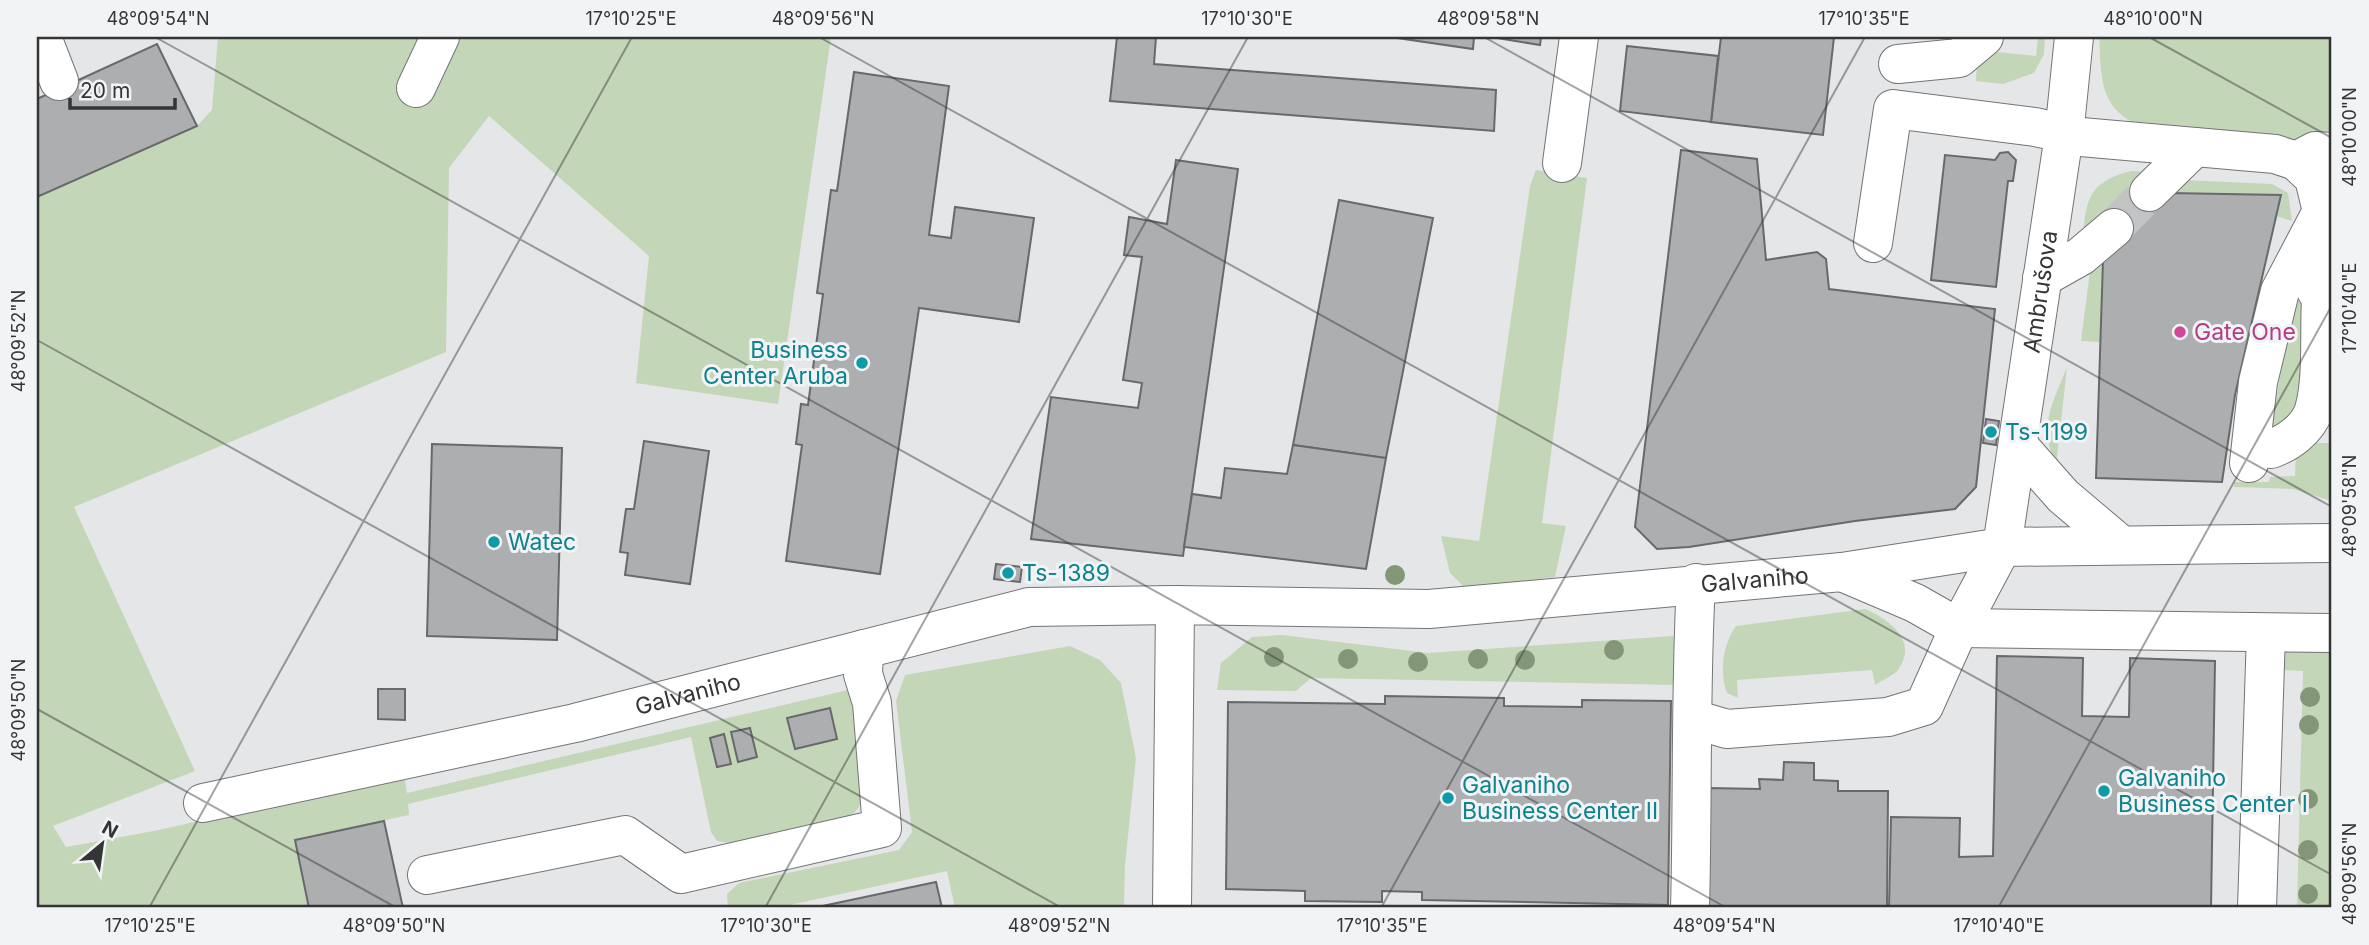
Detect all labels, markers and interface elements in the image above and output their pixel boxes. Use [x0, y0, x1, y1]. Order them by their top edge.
text: 48°09'54"N [106, 8, 210, 29]
text: 17°10'25"E [586, 8, 676, 29]
text: 48°09'56"N [772, 8, 874, 29]
text: 17°10'30"E [1201, 8, 1293, 29]
text: 48°09'58"N [1437, 8, 1539, 29]
text: 17°10'35"E [1818, 8, 1910, 29]
text: 48°10'00"N [2103, 8, 2203, 29]
scale bar [70, 66, 175, 110]
text: 20 m [80, 78, 130, 103]
text: 48°10'00"N [2339, 87, 2360, 187]
street label: Ambrušova [2017, 228, 2063, 355]
text: 17°10'40"E [2339, 263, 2360, 353]
text: 48°09'52"N [8, 290, 29, 392]
place label: Gate One [2194, 318, 2296, 346]
marker: Gate One [2172, 324, 2188, 340]
place label: Business Center Aruba [703, 336, 848, 390]
marker: Business Center Aruba [854, 355, 870, 371]
place label: Ts-1199 [2005, 418, 2088, 446]
marker: Ts-1199 [1983, 424, 1999, 440]
text: 48°09'58"N [2339, 455, 2360, 557]
place label: Watec [508, 528, 576, 556]
marker: Watec [486, 534, 502, 550]
place label: Ts-1389 [1022, 559, 1110, 587]
street label: Galvaniho [1700, 561, 1810, 599]
marker: Ts-1389 [1000, 565, 1016, 581]
text: 48°09'50"N [8, 659, 29, 761]
street label: Galvaniho [632, 667, 744, 721]
place label: Galvaniho Business Center I [2118, 764, 2308, 818]
place label: Galvaniho Business Center II [1462, 771, 1658, 825]
marker: Galvaniho Business Center I [2096, 783, 2112, 799]
marker: Galvaniho Business Center II [1440, 790, 1456, 806]
north arrow [66, 808, 136, 878]
text: N [98, 816, 122, 843]
text: 48°09'56"N [2339, 823, 2360, 925]
text: 17°10'25"E [105, 915, 195, 936]
text: 48°09'50"N [343, 915, 445, 936]
text: 17°10'30"E [720, 915, 812, 936]
text: 48°09'52"N [1008, 915, 1110, 936]
text: 17°10'35"E [1336, 915, 1428, 936]
text: 48°09'54"N [1672, 915, 1776, 936]
text: 17°10'40"E [1954, 915, 2044, 936]

